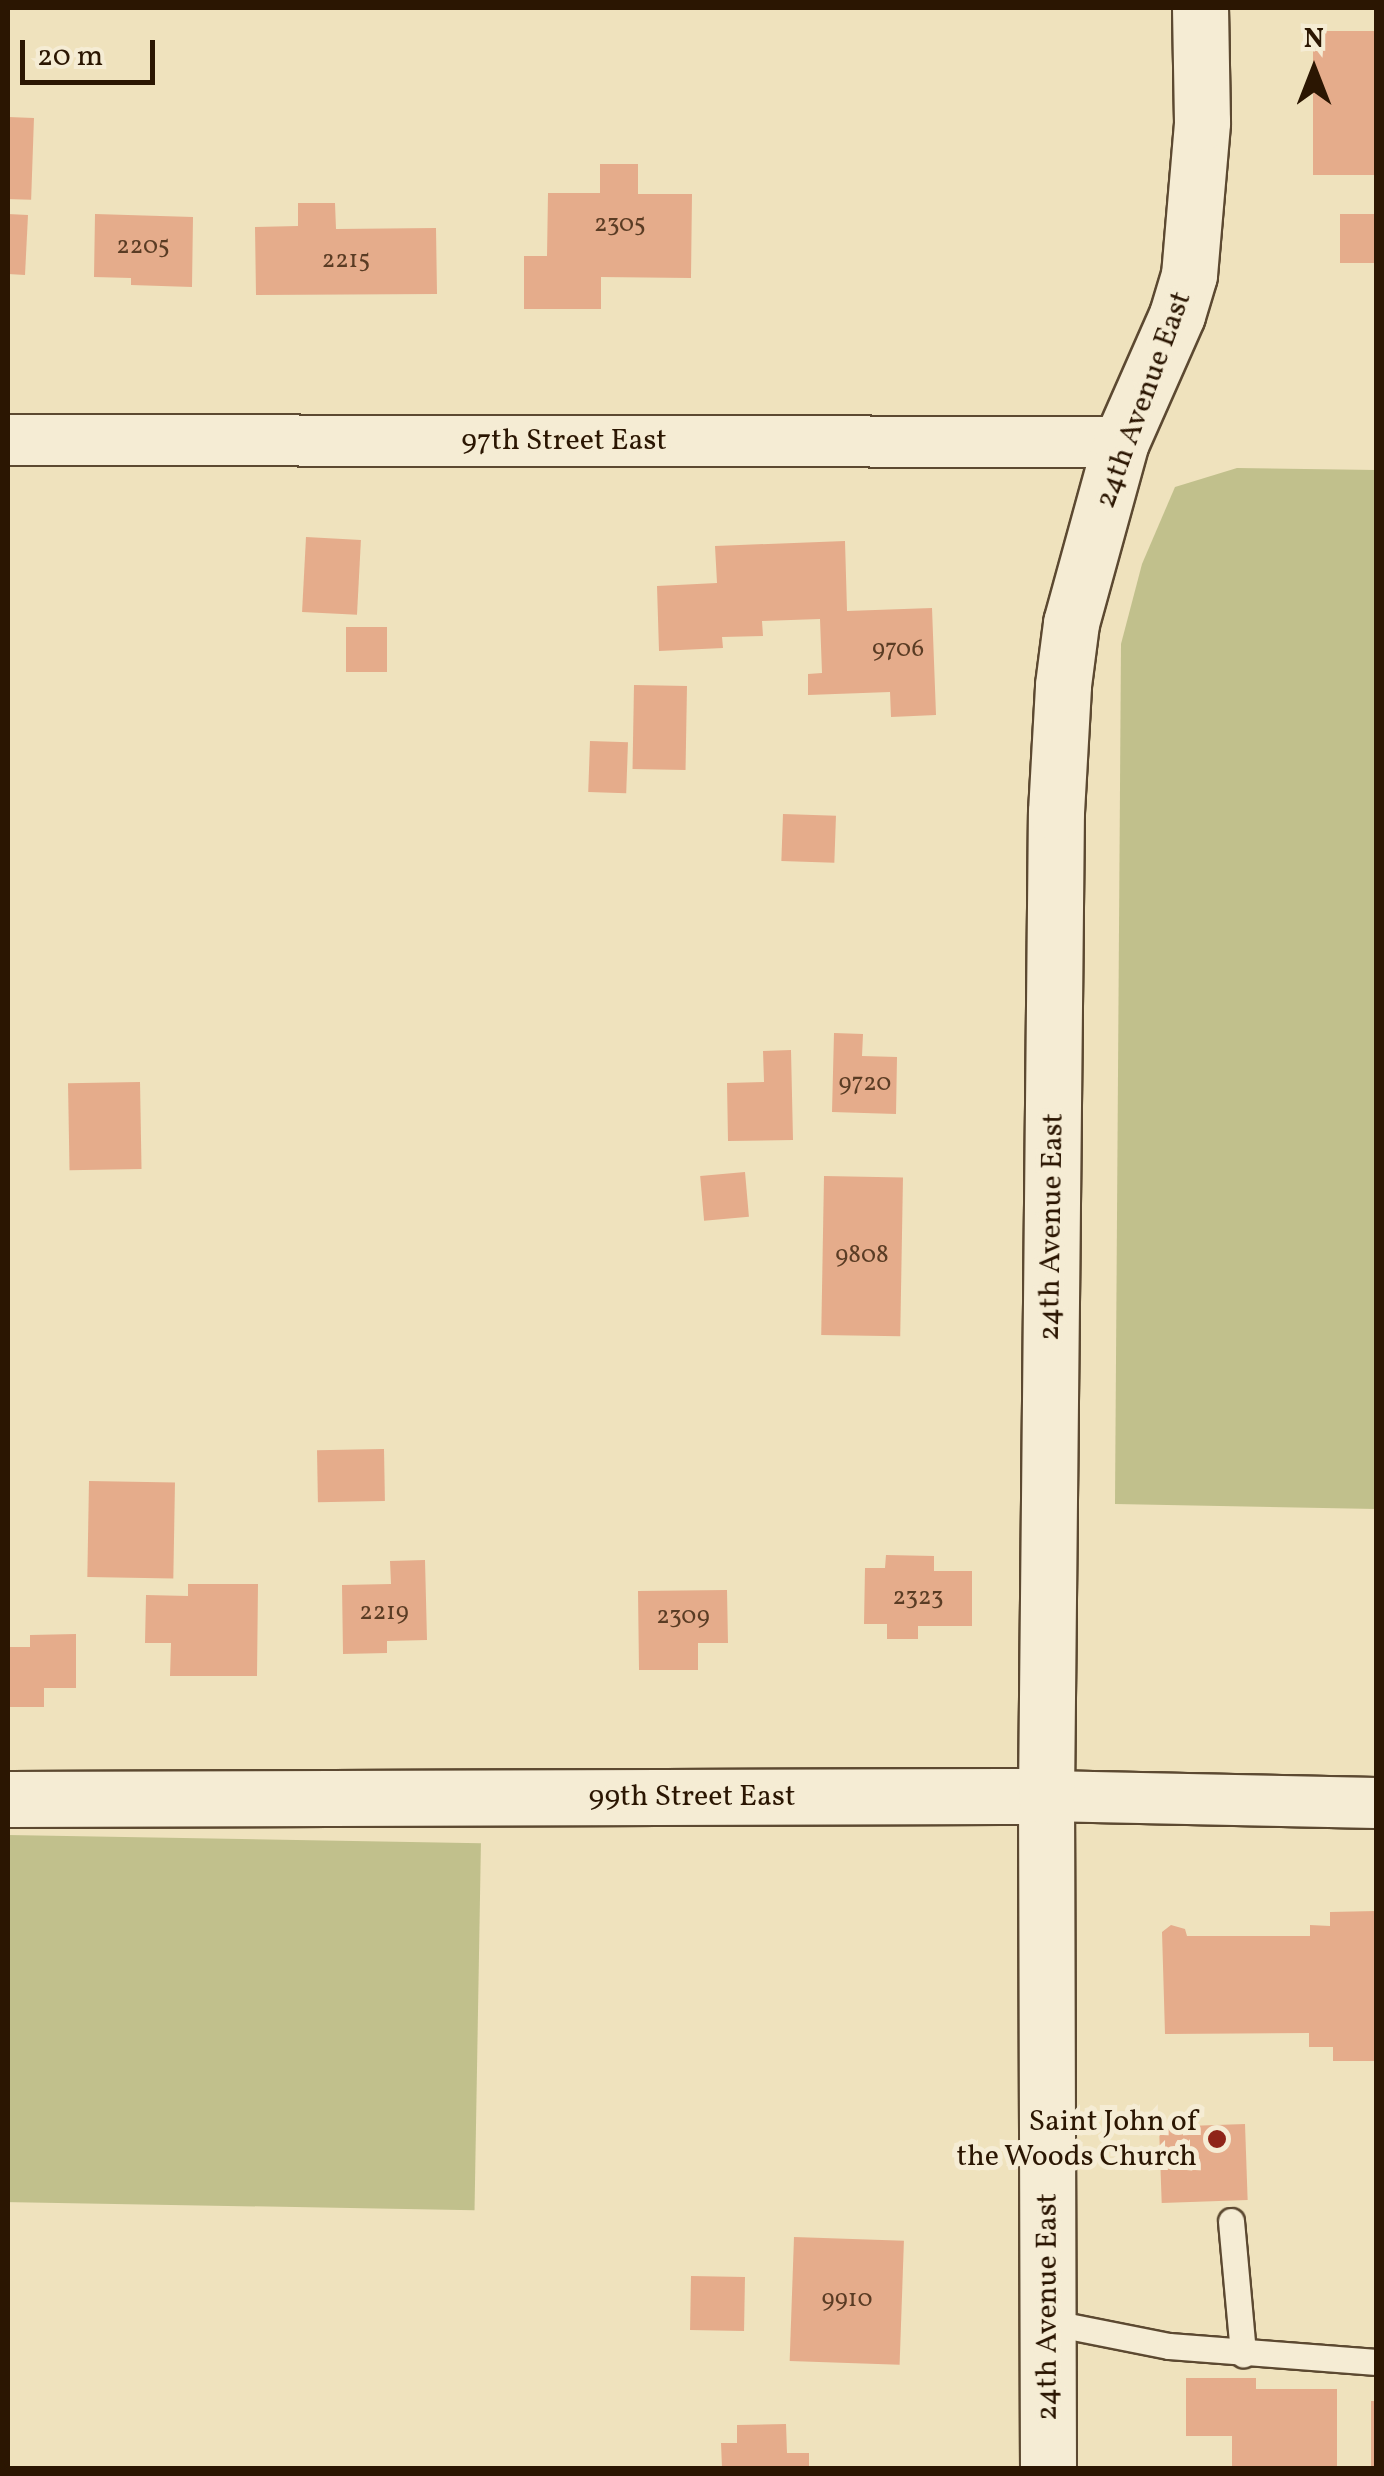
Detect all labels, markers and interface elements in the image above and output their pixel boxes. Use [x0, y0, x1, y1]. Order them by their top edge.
scale bar [25, 20, 160, 82]
north arrow [1264, 20, 1364, 120]
text: N [1304, 20, 1324, 59]
text: 20 m [37, 36, 103, 78]
house number: 2305 [594, 210, 646, 240]
house number: 2205 [116, 232, 170, 262]
house number: 2215 [322, 246, 370, 276]
street label: 24th Avenue East [1088, 287, 1200, 513]
street label: 97th Street East [461, 423, 667, 459]
house number: 9706 [872, 635, 924, 665]
house number: 9720 [839, 1069, 891, 1099]
street label: 24th Avenue East [1032, 1113, 1072, 1341]
house number: 9808 [835, 1241, 889, 1271]
house number: 2323 [893, 1583, 943, 1613]
house number: 2219 [359, 1598, 409, 1628]
house number: 2309 [656, 1602, 710, 1632]
street label: 99th Street East [589, 1779, 795, 1815]
place label: Saint John of the Woods Church [956, 2104, 1197, 2174]
marker: Saint John of the Woods Church [1206, 2128, 1228, 2150]
street label: 24th Avenue East [1030, 2193, 1066, 2421]
house number: 9910 [822, 2285, 872, 2315]

